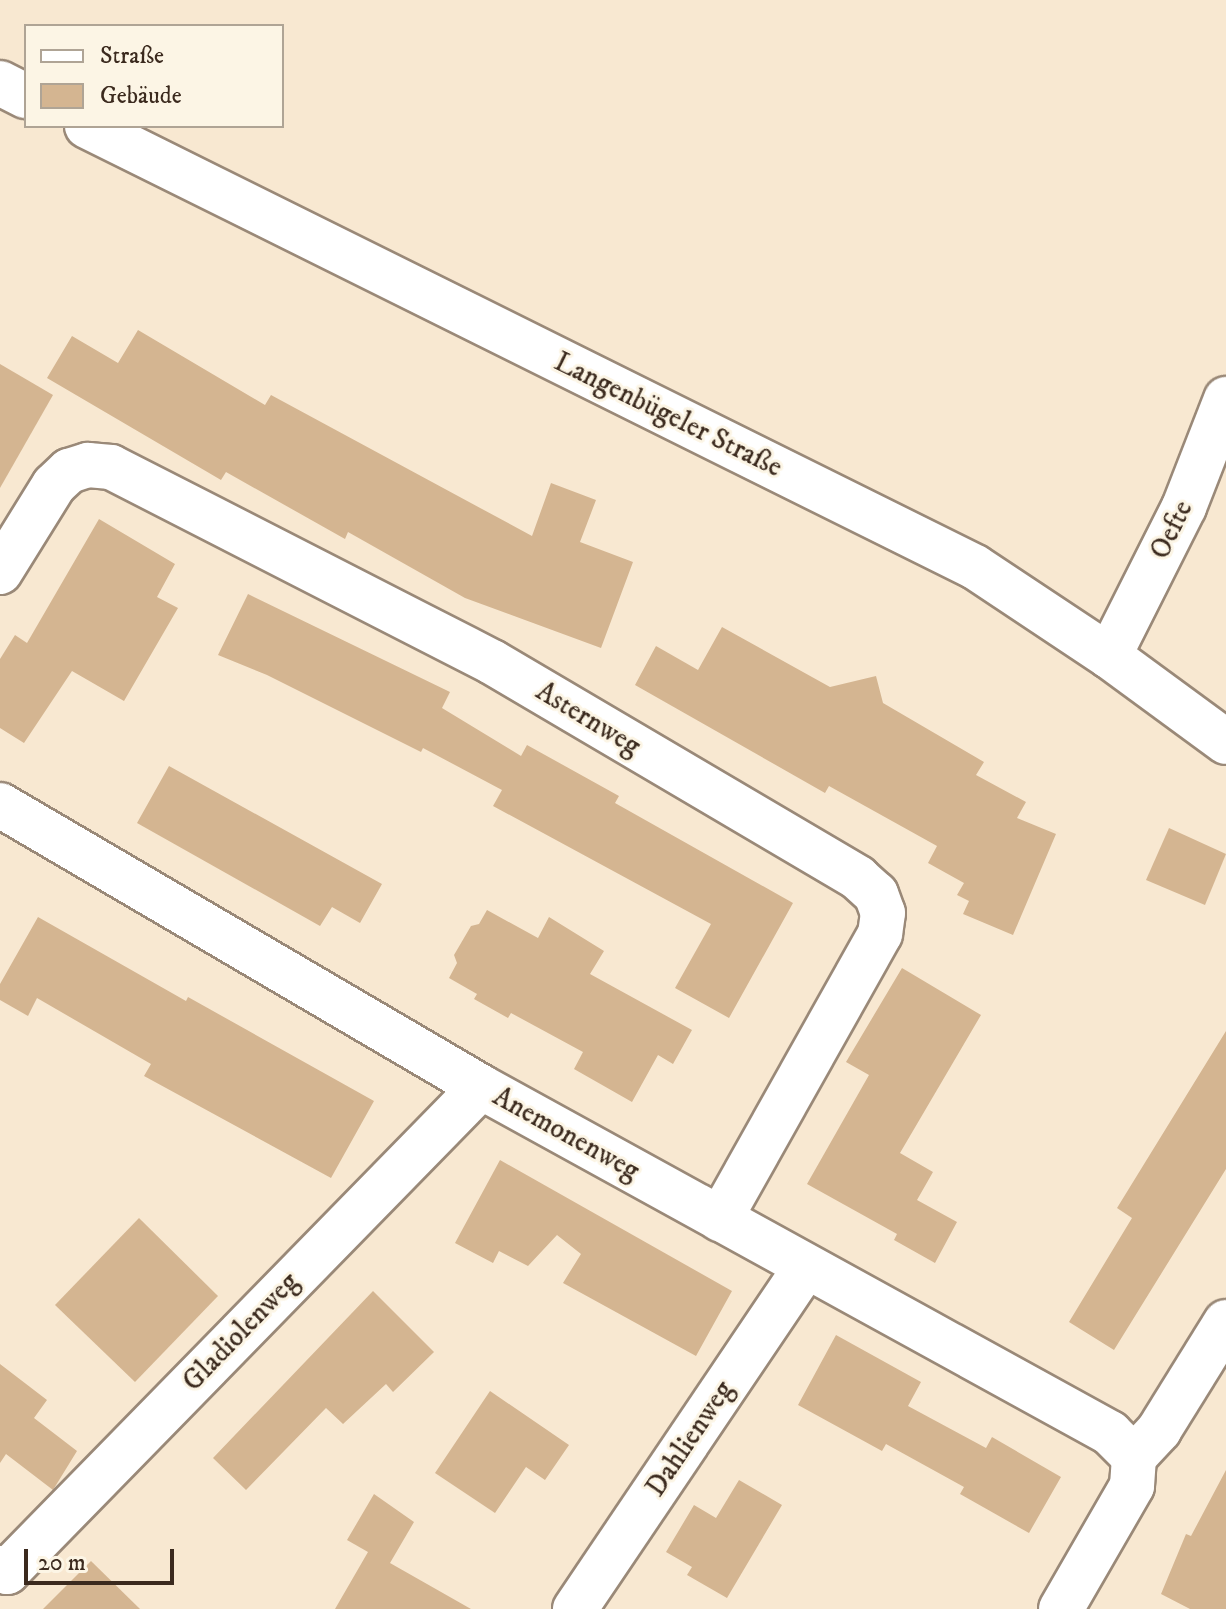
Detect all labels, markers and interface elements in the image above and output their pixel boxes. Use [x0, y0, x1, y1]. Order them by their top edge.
legend [24, 24, 284, 128]
text: Straße [100, 41, 164, 71]
text: Gebäude [100, 81, 182, 111]
street label: Langenbügeler Straße [549, 345, 787, 485]
street label: Oefte [1144, 495, 1200, 565]
street label: Asternweg [530, 675, 646, 763]
street label: Anemonenweg [487, 1080, 645, 1188]
street label: Gladiolenweg [176, 1266, 306, 1398]
street label: Dahlienweg [639, 1375, 741, 1503]
scale bar [28, 1533, 178, 1583]
text: 20 m [38, 1548, 86, 1578]

